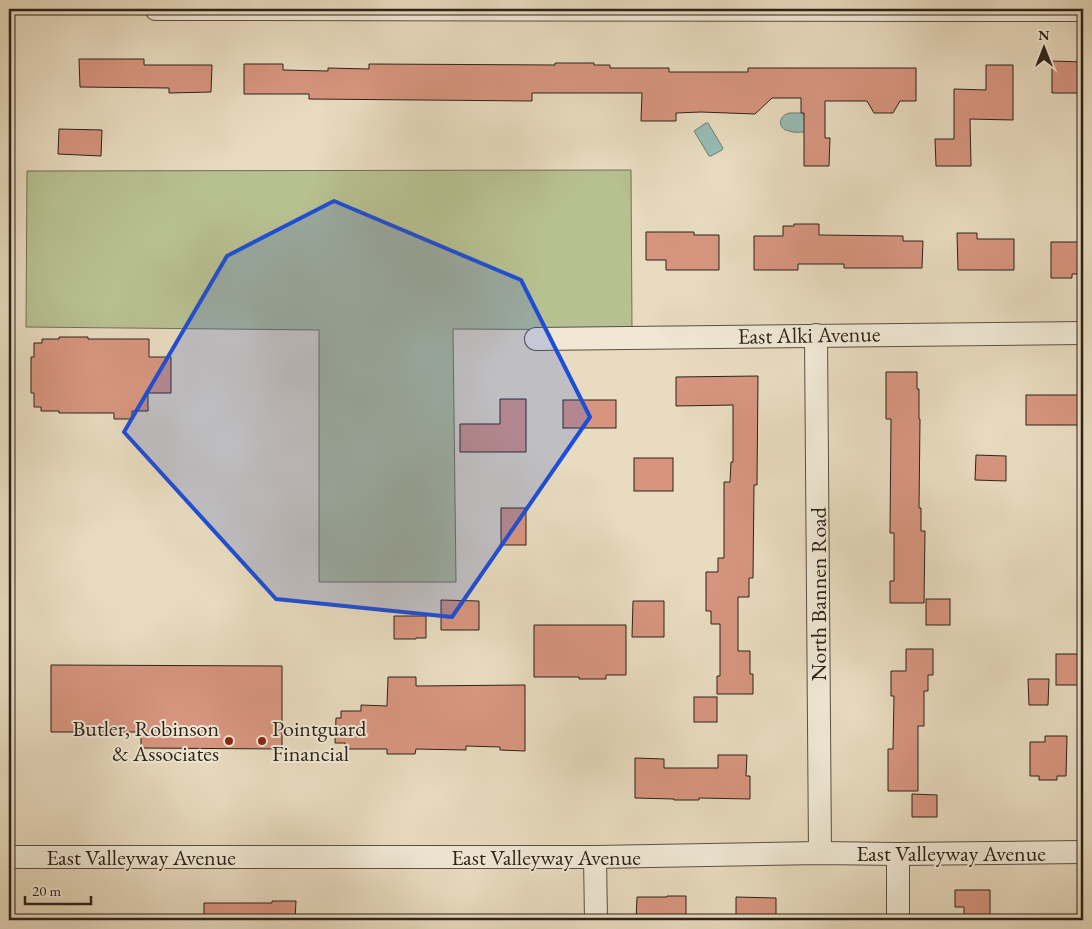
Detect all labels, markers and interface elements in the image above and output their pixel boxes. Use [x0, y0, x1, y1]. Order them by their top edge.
north arrow [1020, 22, 1070, 72]
text: N [1038, 26, 1050, 44]
street label: East Alki Avenue [737, 319, 881, 351]
street label: North Bannen Road [804, 506, 833, 681]
place label: Butler, Robinson & Associates [72, 714, 219, 768]
place label: Pointguard Financial [272, 714, 367, 768]
marker: Butler, Robinson & Associates [223, 735, 235, 747]
marker: Pointguard Financial [256, 735, 268, 747]
street label: East Valleyway Avenue [856, 839, 1046, 868]
street label: East Valleyway Avenue [46, 843, 236, 872]
street label: East Valleyway Avenue [451, 843, 641, 872]
scale bar [25, 874, 91, 906]
text: 20 m [32, 881, 61, 900]

